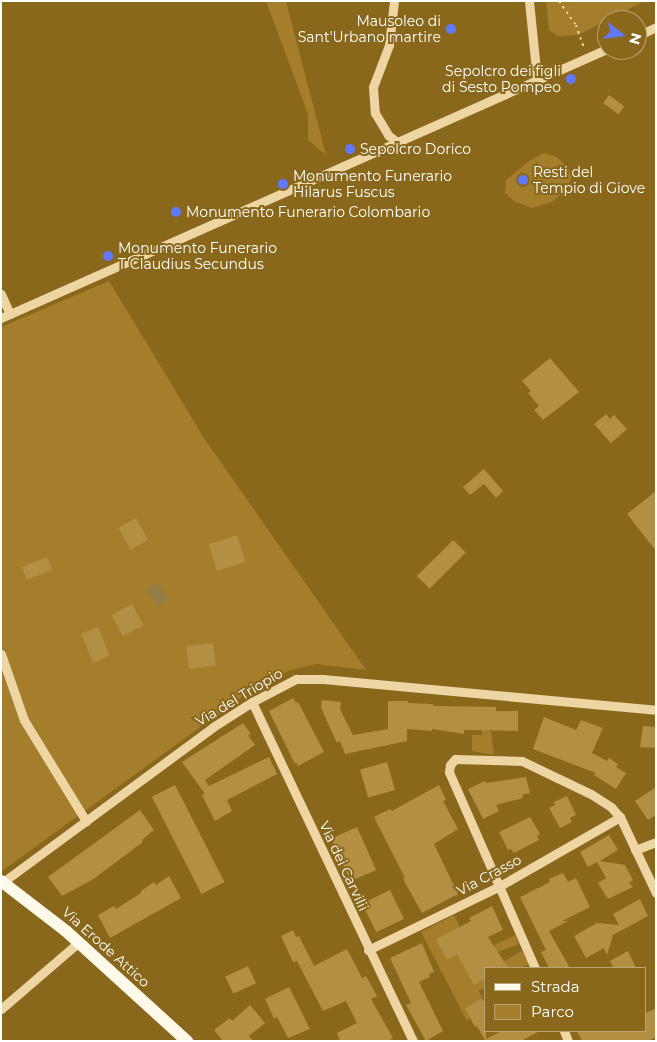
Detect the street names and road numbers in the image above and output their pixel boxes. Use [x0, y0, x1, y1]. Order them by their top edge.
street label: Via del Triopio [192, 664, 286, 730]
street label: Via dei Carvilii [316, 818, 372, 914]
street label: Via Crasso [454, 851, 524, 899]
street label: Via Erode Attico [59, 903, 153, 991]

